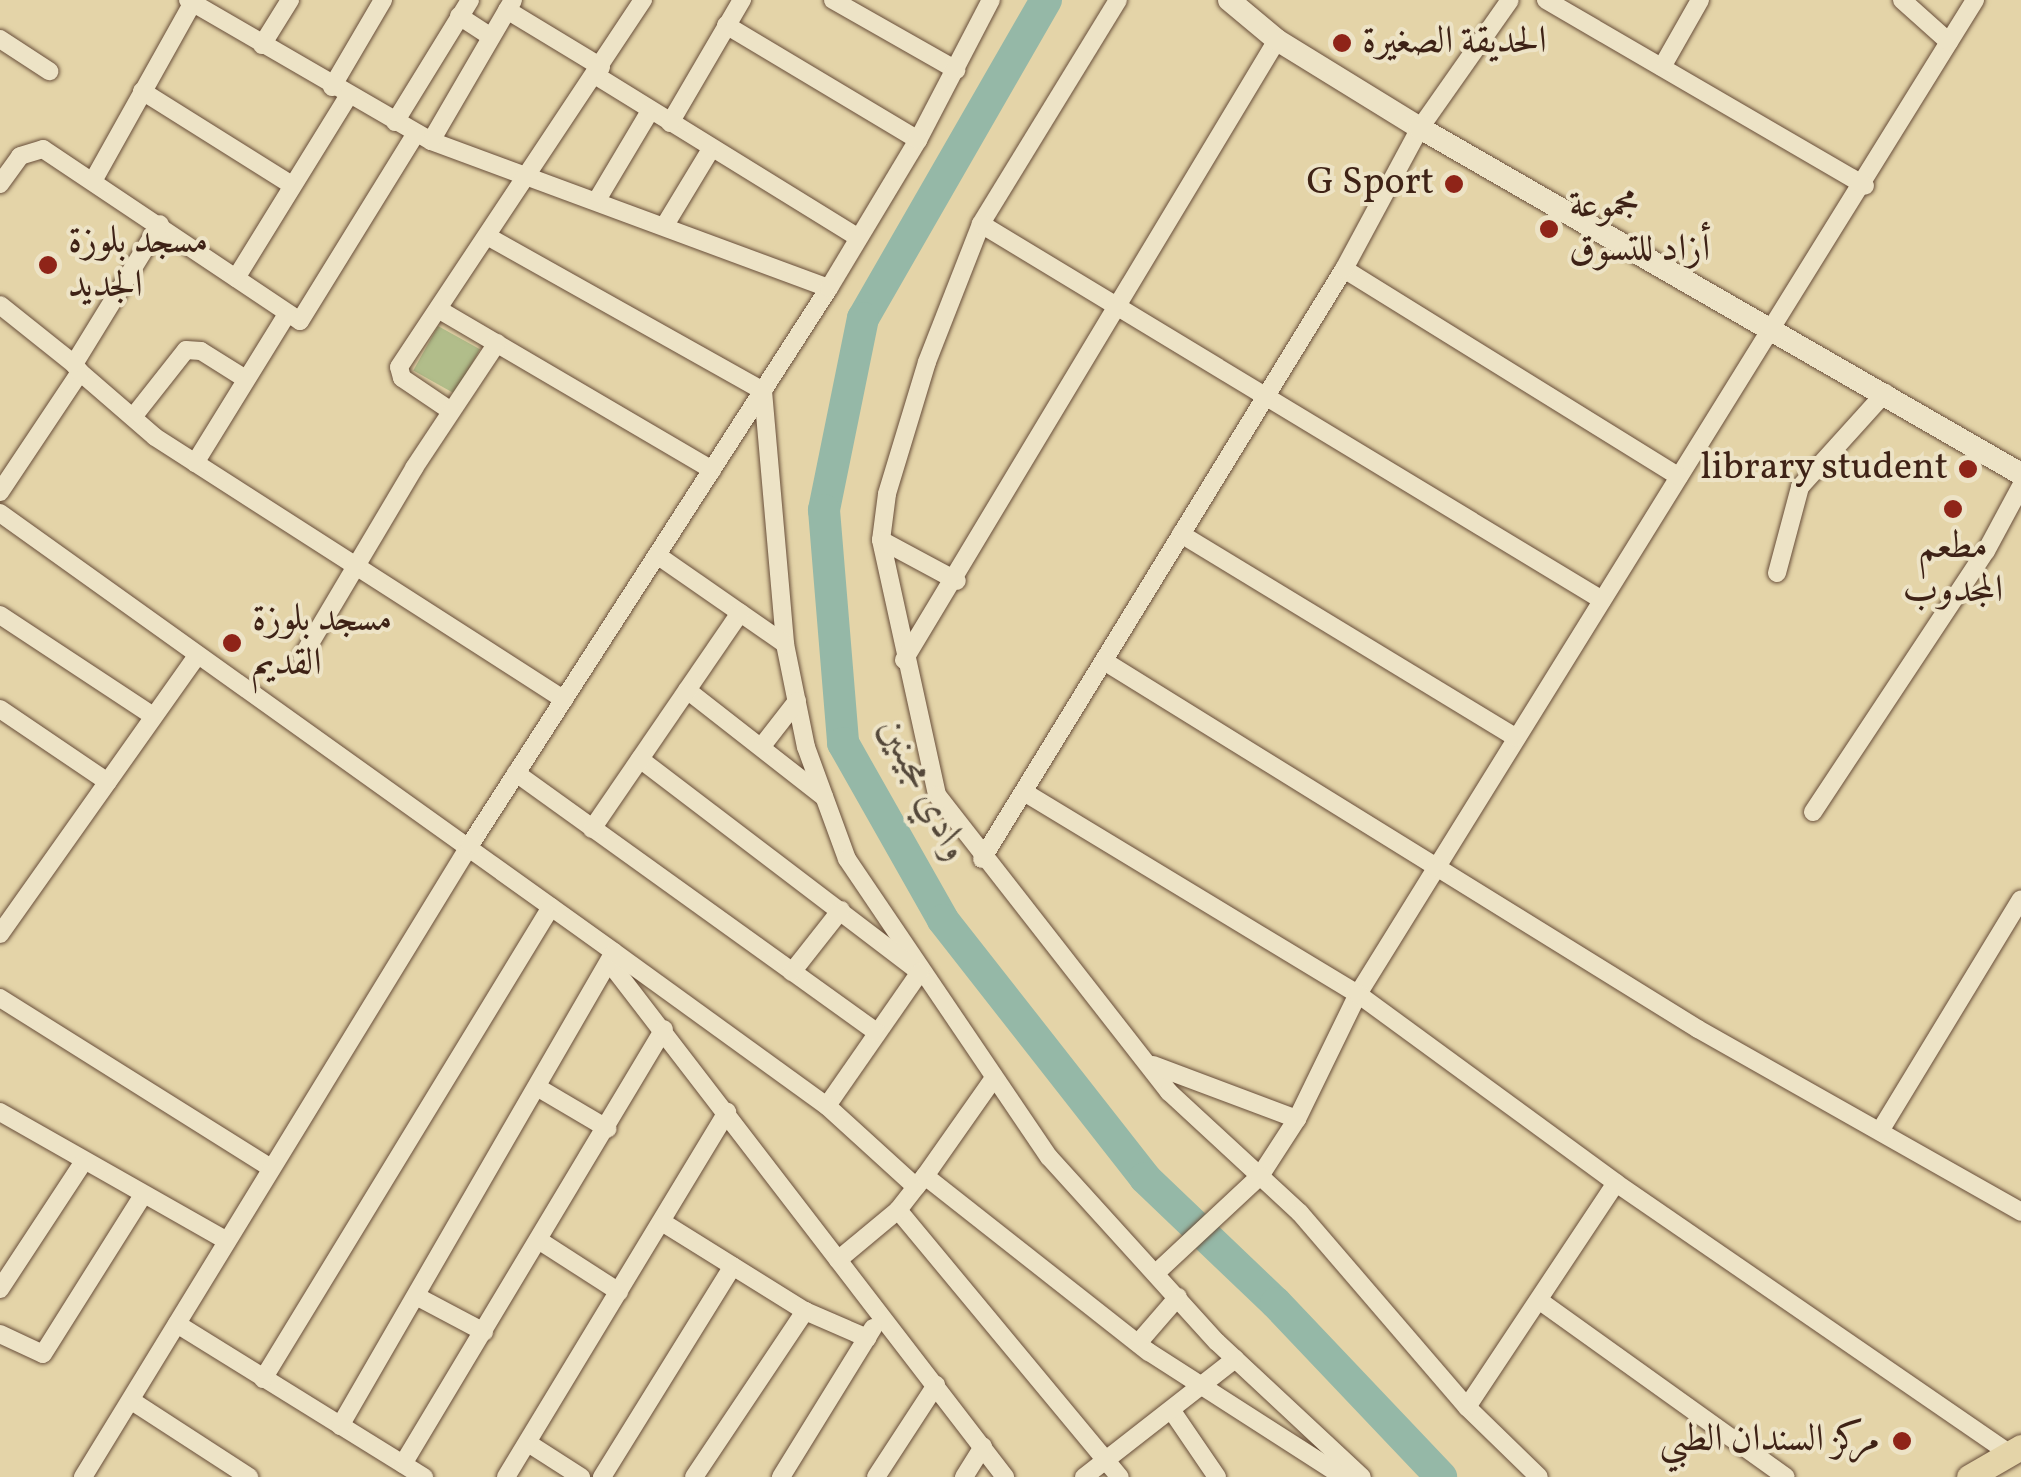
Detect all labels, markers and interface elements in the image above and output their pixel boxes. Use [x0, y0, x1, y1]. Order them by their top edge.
place label: الحديقة الصغيرة [1362, 20, 1547, 66]
marker: الحديقة الصغيرة [1331, 32, 1353, 54]
place label: G Sport [1306, 161, 1434, 207]
marker: G Sport [1443, 173, 1465, 195]
place label: مجموعة أزاد للتسوق [1569, 184, 1710, 274]
marker: مجموعة أزاد للتسوق [1538, 218, 1560, 240]
place label: مسجد بلوزة الجديد [68, 220, 208, 310]
marker: مسجد بلوزة الجديد [37, 254, 59, 276]
place label: library student [1699, 446, 1948, 492]
marker: library student [1957, 458, 1979, 480]
marker: مطعم المجدوب [1942, 498, 1964, 520]
place label: مطعم المجدوب [1903, 525, 2003, 614]
place label: مسجد بلوزة القديم [252, 598, 392, 688]
marker: مسجد بلوزة القديم [221, 632, 243, 654]
water label: وادي مجينين [866, 710, 980, 870]
place label: مركز السندان الطبي [1659, 1418, 1880, 1464]
marker: مركز السندان الطبي [1889, 1428, 1915, 1454]

